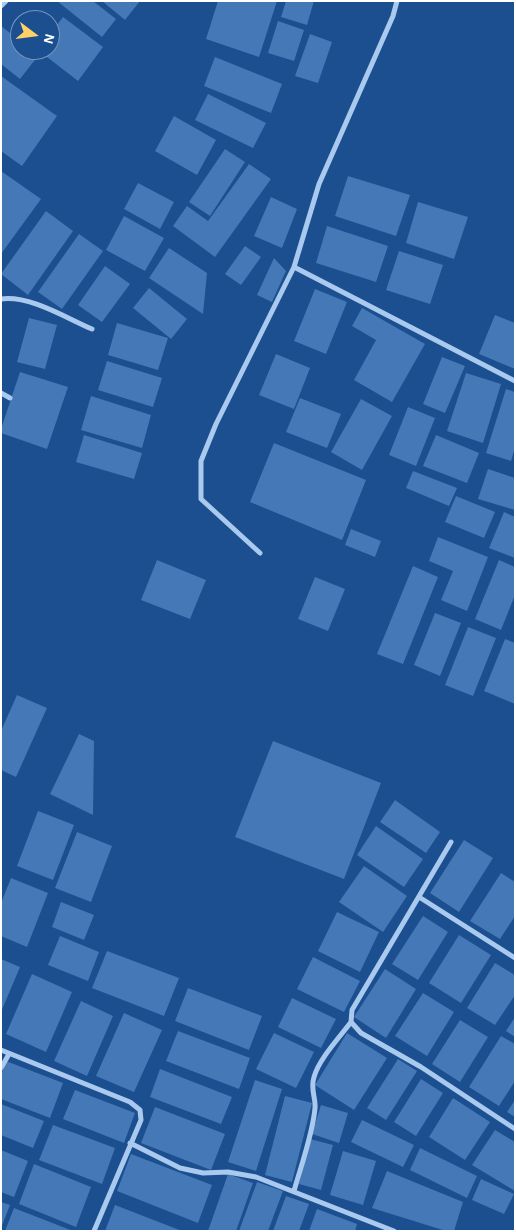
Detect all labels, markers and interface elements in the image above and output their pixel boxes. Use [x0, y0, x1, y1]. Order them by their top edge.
north arrow [10, 10, 60, 60]
text: N [41, 32, 57, 45]

